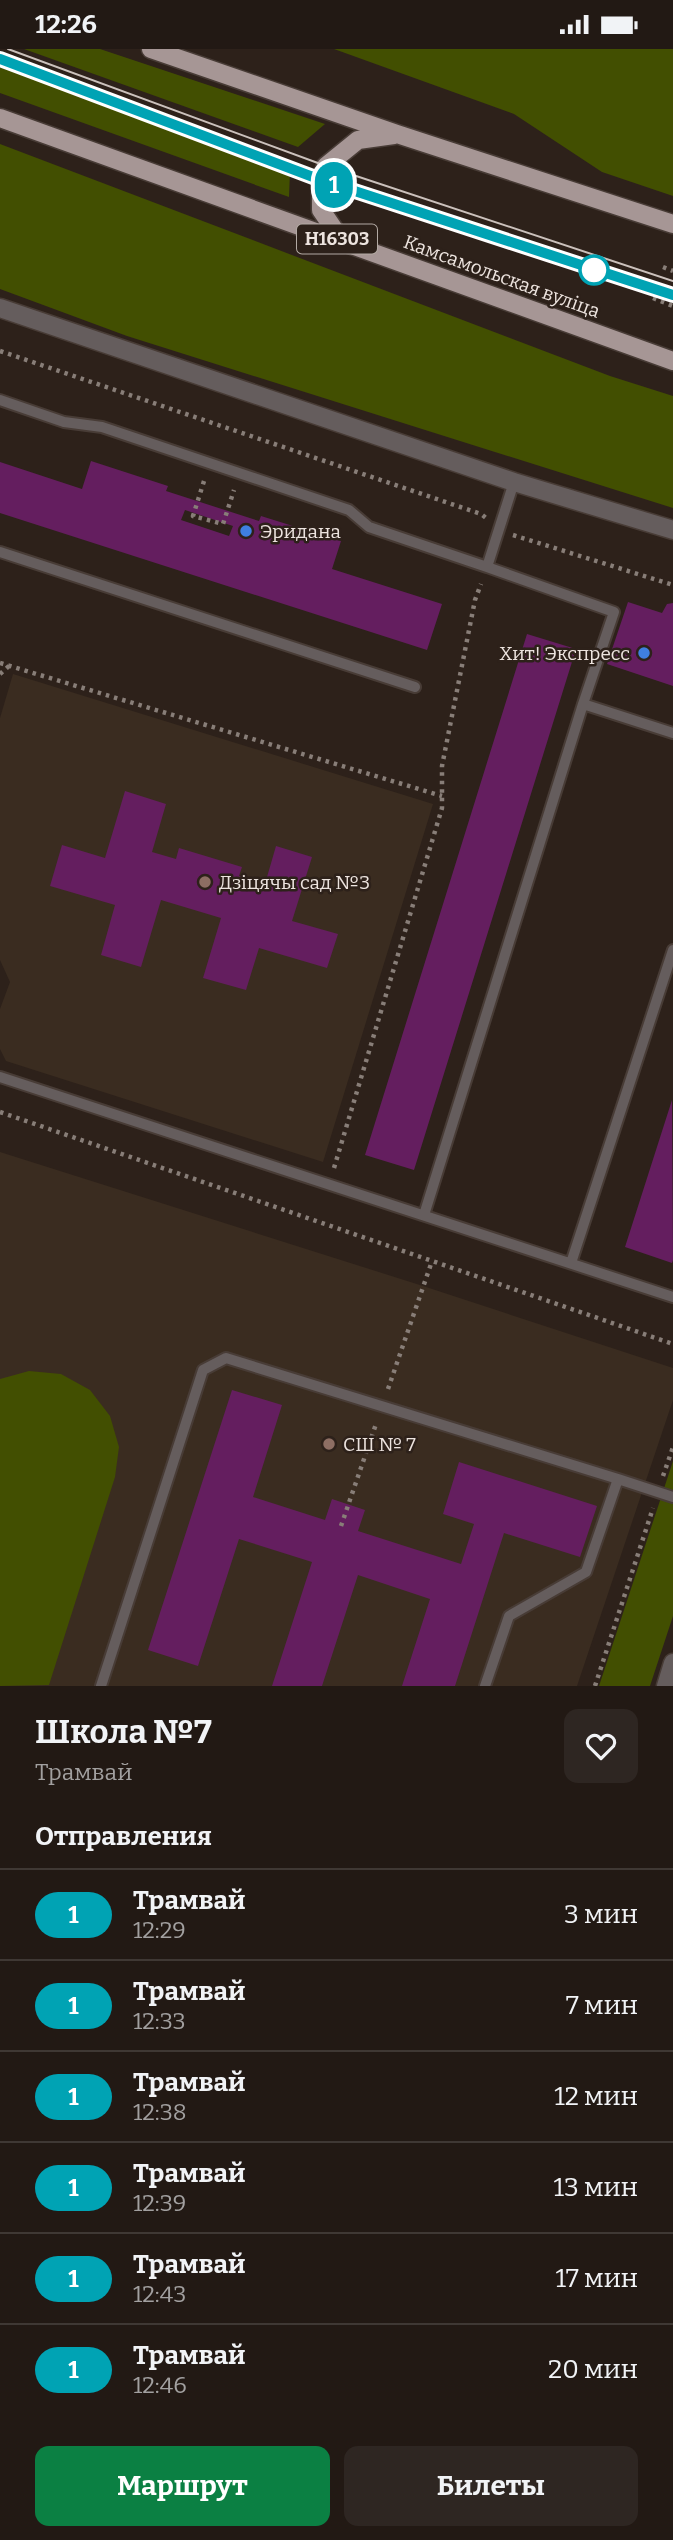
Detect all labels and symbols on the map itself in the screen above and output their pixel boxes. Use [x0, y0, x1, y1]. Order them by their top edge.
line badge: 1 [311, 162, 357, 208]
road number: Н16303 [297, 225, 377, 253]
street label: Камсамольская вуліца [400, 230, 604, 323]
unlabelled marker [579, 255, 609, 285]
place label: Эридана [260, 520, 341, 543]
marker: Эридана [238, 523, 254, 539]
place label: Хит! Экспресс [499, 642, 630, 665]
marker: Хит! Экспресс [636, 645, 652, 661]
place label: Дзіцячы сад №3 [219, 871, 370, 894]
marker: Дзіцячы сад №3 [197, 874, 213, 890]
place label: СШ № 7 [343, 1433, 416, 1456]
marker: СШ № 7 [321, 1436, 337, 1452]

